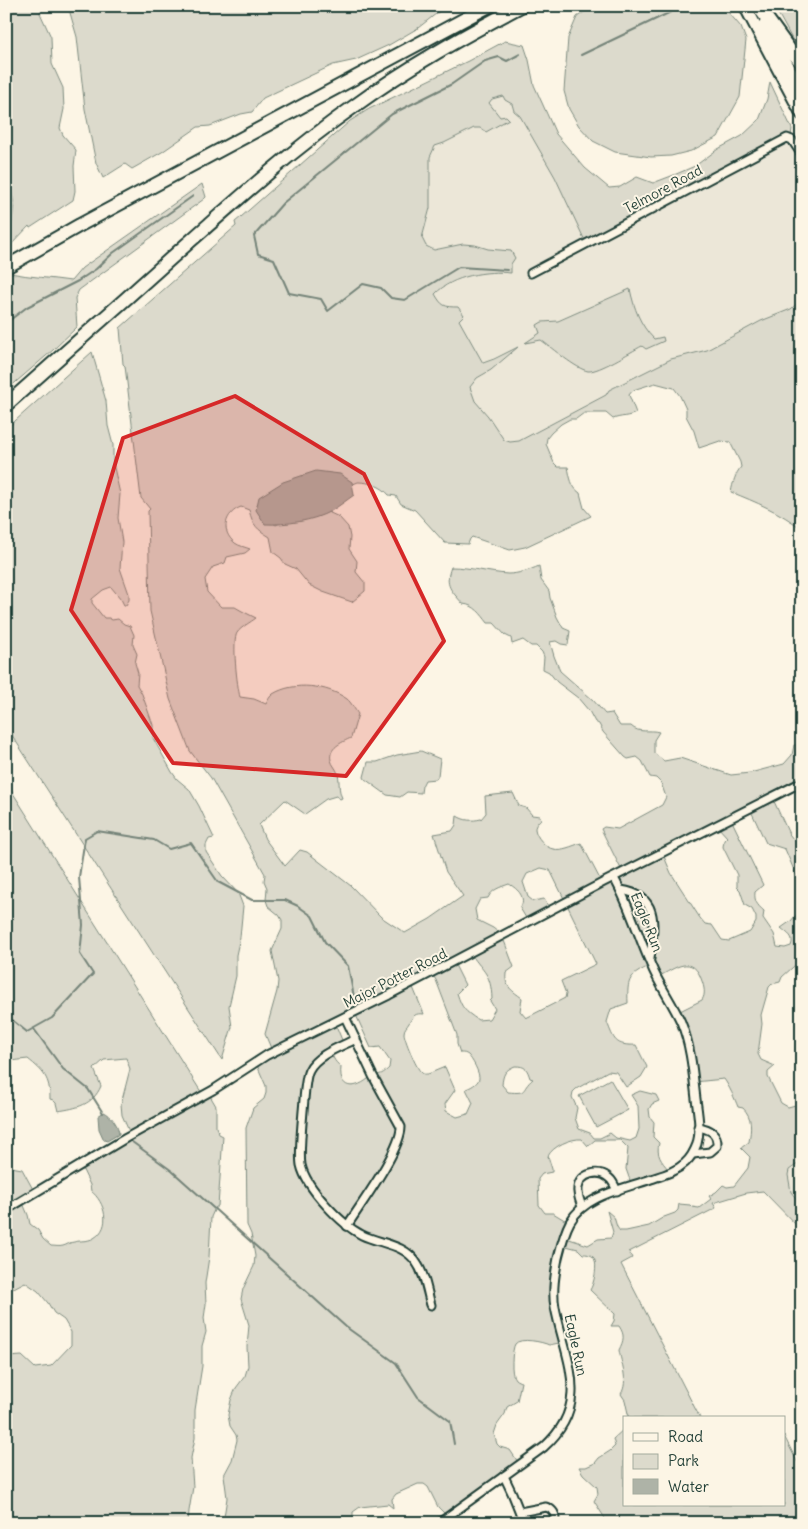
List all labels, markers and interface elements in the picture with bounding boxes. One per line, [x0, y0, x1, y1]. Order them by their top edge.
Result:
street label: Telmore Road [621, 161, 705, 217]
street label: Eagle Run [627, 889, 667, 955]
street label: Major Potter Road [340, 944, 450, 1012]
street label: Eagle Run [561, 1312, 591, 1378]
legend [623, 1416, 786, 1506]
text: Road [668, 1427, 703, 1446]
text: Park [668, 1451, 699, 1470]
text: Water [668, 1477, 709, 1496]

